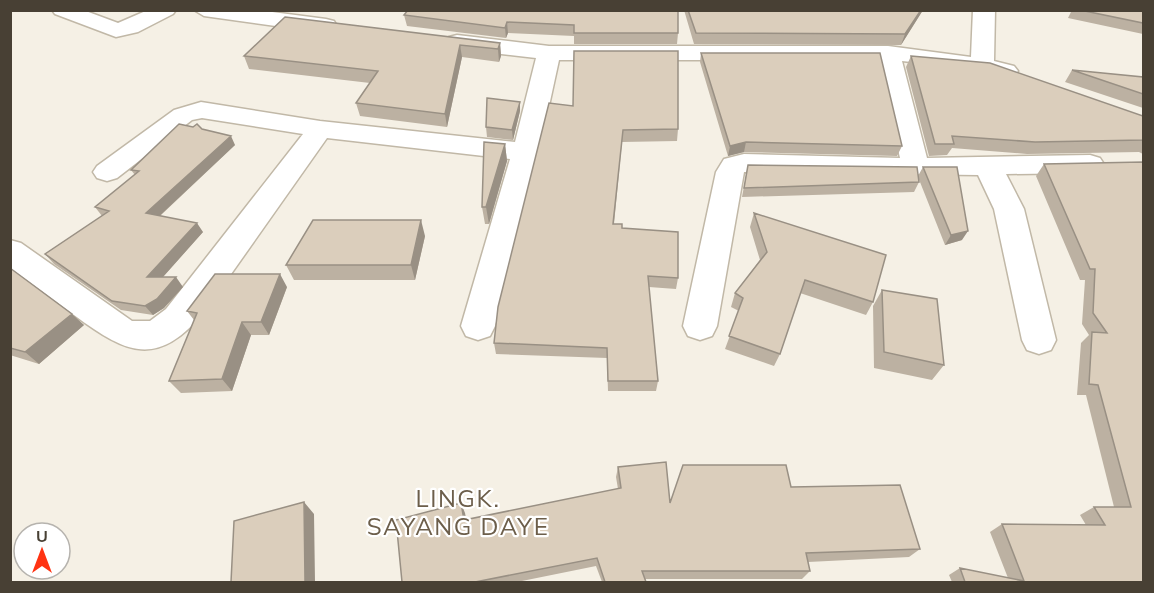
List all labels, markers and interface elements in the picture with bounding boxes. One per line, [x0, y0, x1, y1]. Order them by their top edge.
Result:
district label: LINGK. SAYANG DAYE [367, 483, 549, 541]
north arrow [12, 521, 72, 581]
text: U [36, 526, 48, 546]

